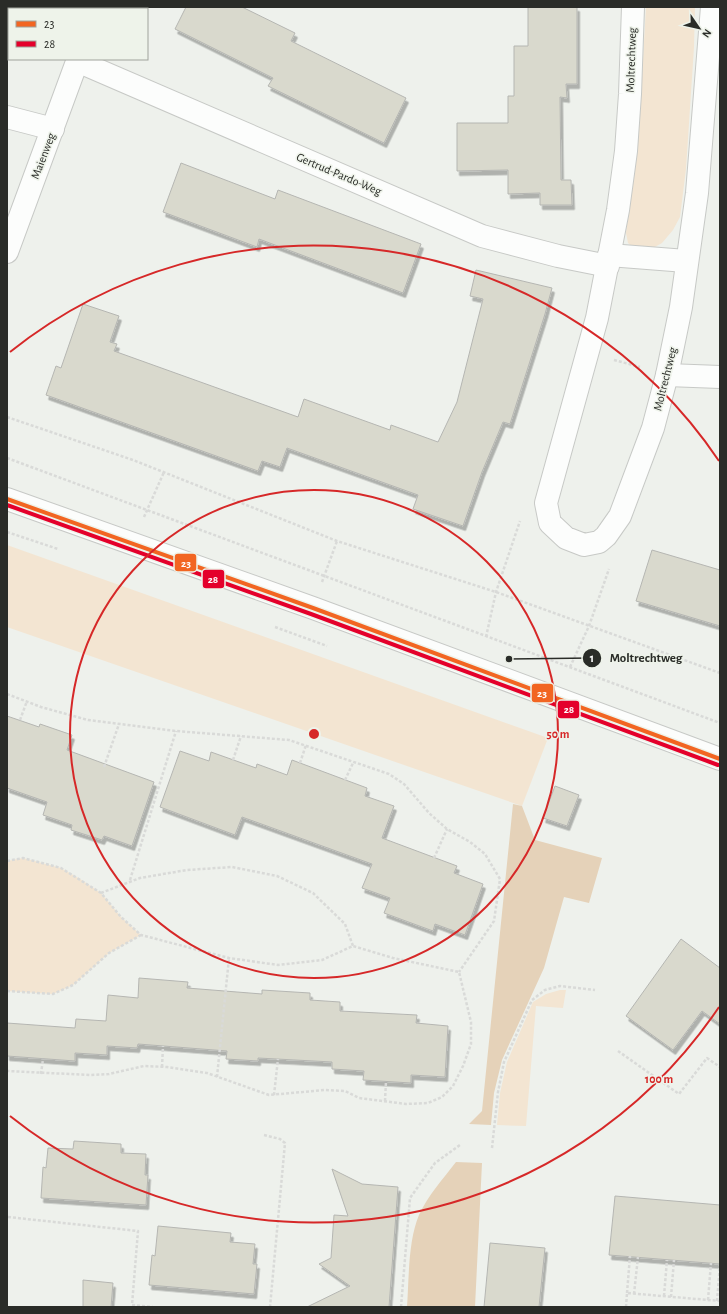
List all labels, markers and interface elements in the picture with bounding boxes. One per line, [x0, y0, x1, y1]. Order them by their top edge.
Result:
legend [8, 8, 148, 60]
north arrow [679, 8, 719, 48]
text: 23 [44, 18, 54, 30]
street label: Moltrechtweg [624, 27, 638, 93]
text: N [700, 27, 714, 40]
text: 28 [44, 38, 55, 50]
street label: Maienweg [29, 131, 57, 181]
street label: Gertrud-Pardo-Weg [295, 151, 383, 197]
street label: Moltrechtweg [651, 346, 679, 412]
line badge: 23 [174, 553, 197, 572]
text: 23 [181, 558, 191, 569]
line badge: 28 [202, 569, 225, 589]
text: 28 [208, 574, 218, 585]
callout: Moltrechtweg [582, 645, 690, 670]
text: 1 [590, 652, 594, 664]
text: Moltrechtweg [610, 652, 683, 665]
line badge: 23 [531, 683, 554, 703]
text: 23 [537, 688, 547, 699]
line badge: 28 [557, 700, 580, 719]
text: 28 [564, 704, 574, 715]
centre of rings [307, 727, 321, 741]
text: 50 m [547, 728, 570, 740]
text: 100 m [645, 1073, 673, 1085]

